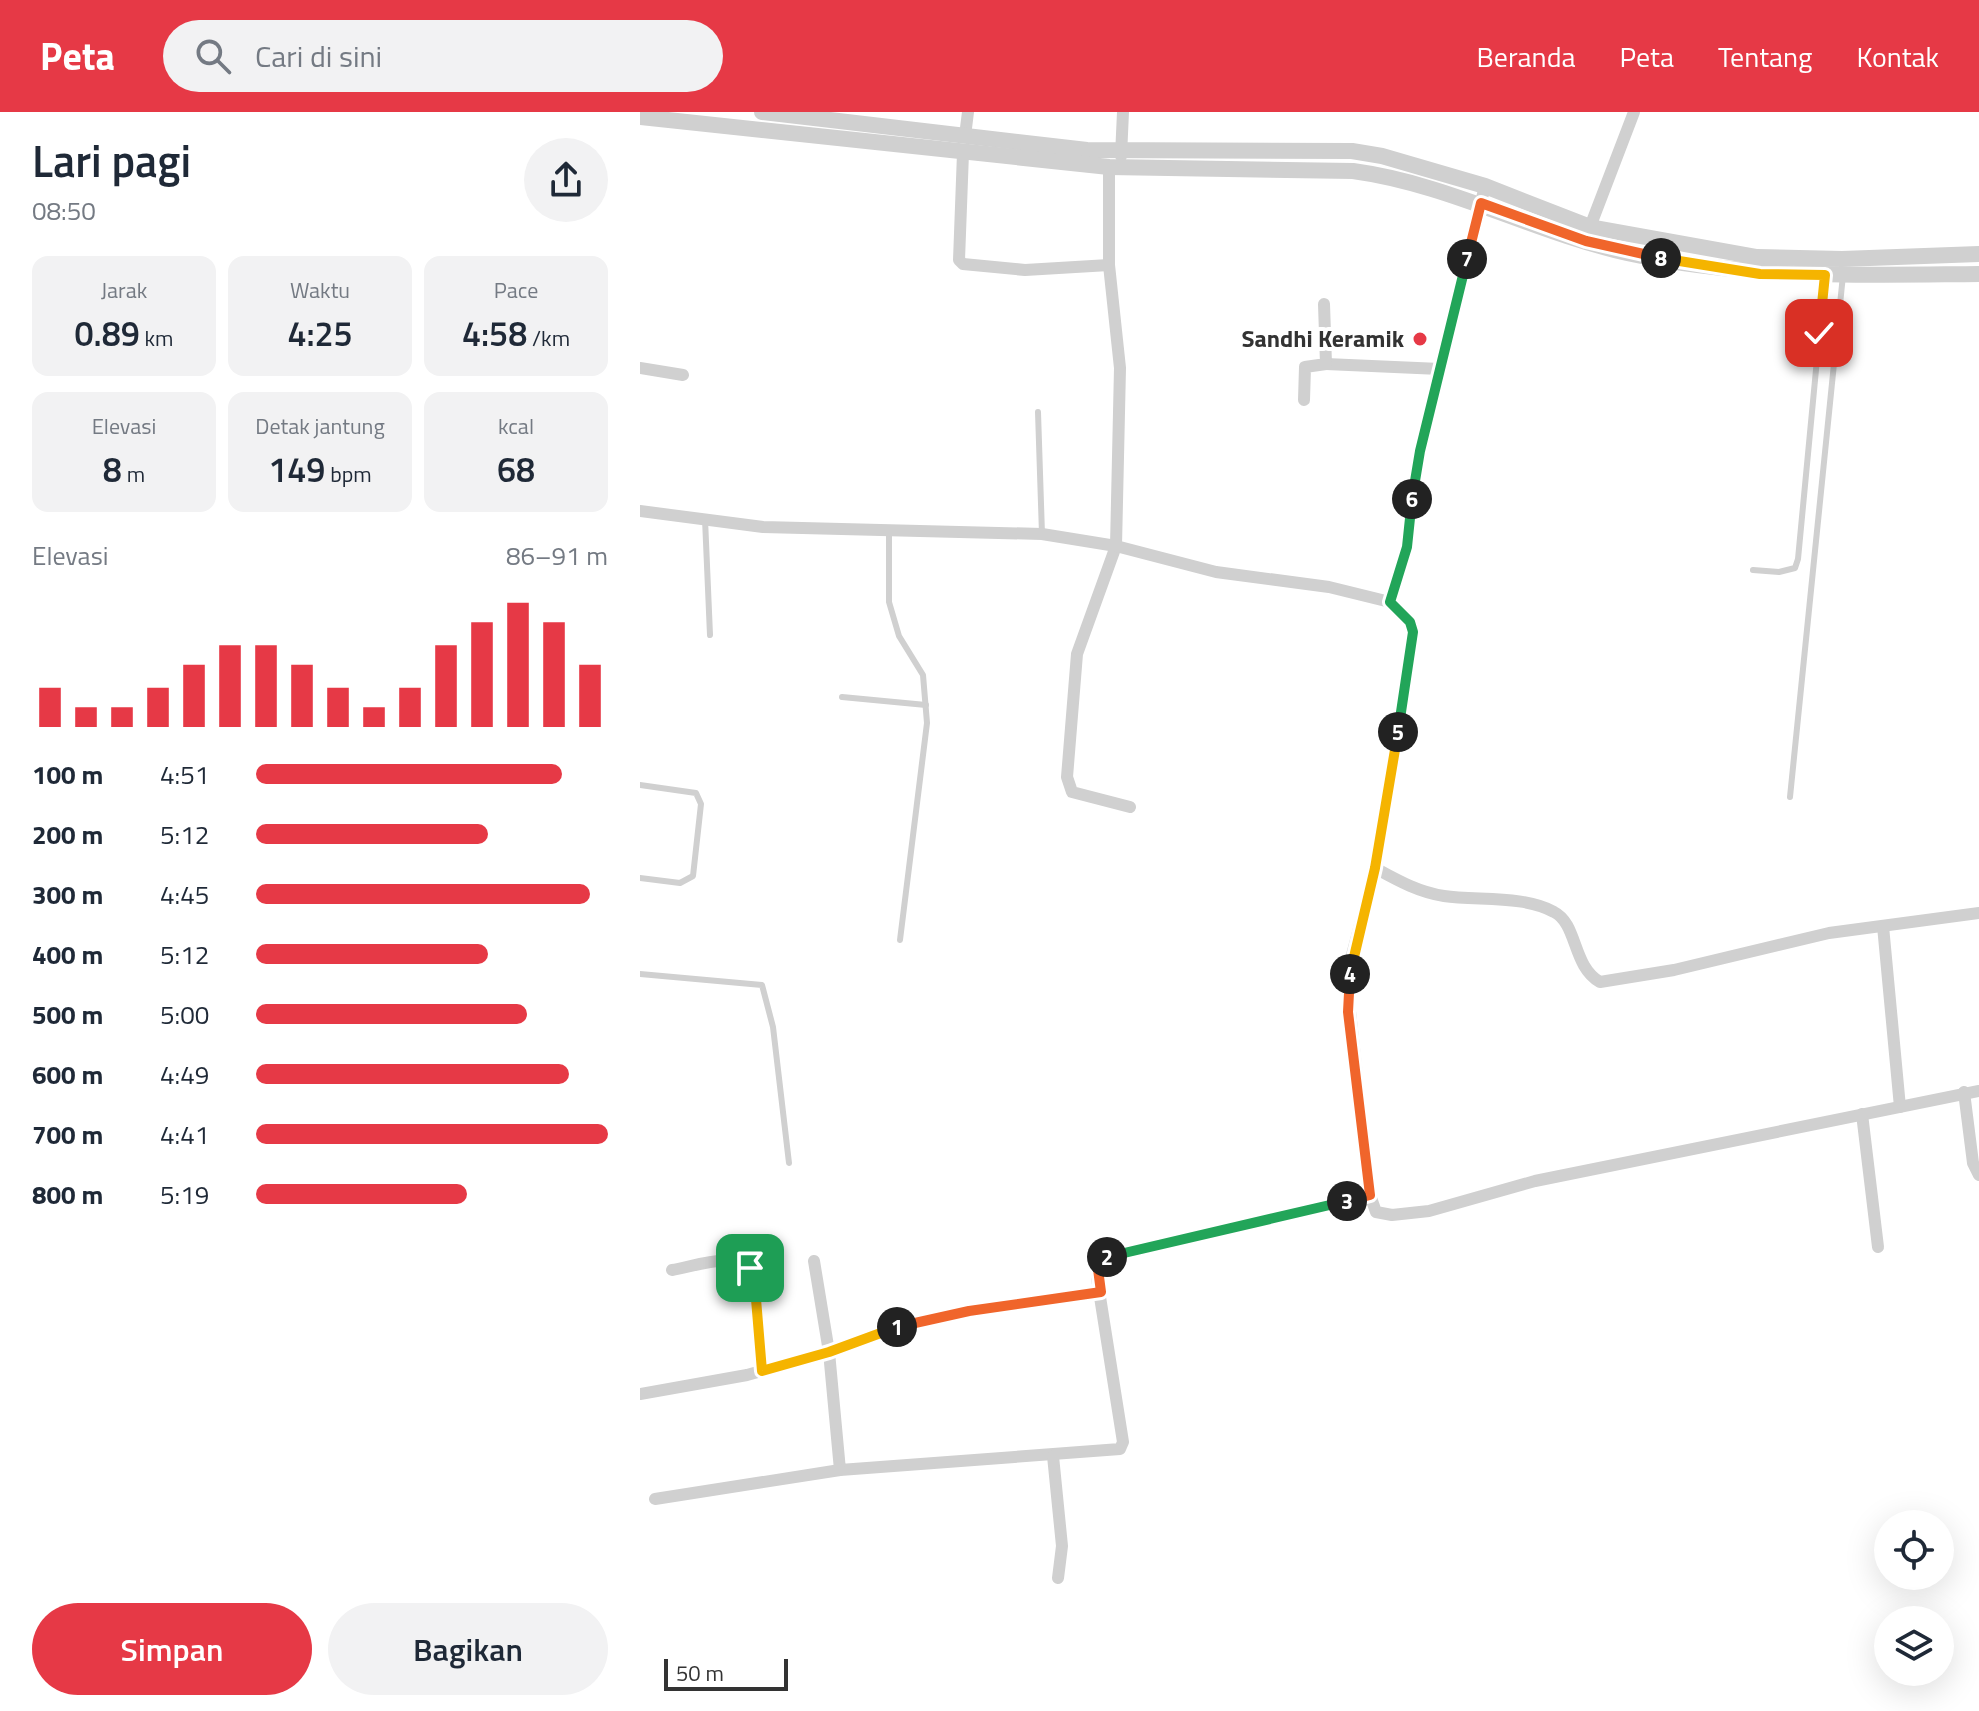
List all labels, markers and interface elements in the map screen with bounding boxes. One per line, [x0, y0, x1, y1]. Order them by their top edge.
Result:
search box [163, 20, 723, 92]
text: Peta [40, 27, 115, 85]
text: Cari di sini [255, 33, 382, 79]
icon: search [191, 34, 235, 78]
text: Beranda [1477, 35, 1576, 78]
text: Peta [1620, 35, 1674, 78]
text: Tentang [1718, 35, 1812, 78]
text: Kontak [1856, 35, 1939, 78]
text: Lari pagi [32, 127, 191, 194]
button: share [524, 138, 608, 222]
text: 08:50 [32, 191, 96, 230]
pin: 8 [1641, 238, 1681, 278]
pin: 7 [1447, 239, 1487, 279]
text: 8 [1655, 241, 1667, 275]
text: 7 [1461, 242, 1473, 276]
text: Jarak [101, 273, 147, 307]
text: Waktu [290, 273, 350, 307]
text: Pace [494, 273, 538, 307]
pin [1785, 299, 1853, 367]
text: 0.89 [74, 307, 140, 359]
text: 4:25 [287, 307, 353, 359]
text: 4:58 [462, 307, 527, 359]
icon: check [1797, 311, 1841, 355]
place label: Sandhi Keramik [1242, 320, 1405, 356]
text: km [140, 321, 174, 355]
text: /km [527, 321, 570, 355]
marker: Sandhi Keramik [1411, 330, 1429, 348]
text: Elevasi [92, 409, 156, 443]
text: Detak jantung [255, 409, 385, 443]
text: kcal [498, 409, 534, 443]
text: 8 [103, 443, 122, 495]
text: 149 [268, 443, 325, 495]
text: 68 [497, 443, 535, 495]
text: m [122, 457, 145, 491]
text: bpm [325, 457, 372, 491]
pin: 6 [1392, 479, 1432, 519]
text: 6 [1406, 482, 1418, 516]
text: Elevasi [32, 536, 108, 575]
text: 86–91 m [506, 536, 608, 575]
pin: 5 [1378, 712, 1418, 752]
text: 5 [1392, 715, 1404, 749]
text: 100 m [32, 755, 103, 794]
text: 4:51 [160, 755, 209, 794]
text: 200 m [32, 815, 103, 854]
text: 5:12 [160, 815, 209, 854]
text: 300 m [32, 875, 103, 914]
text: 4:45 [160, 875, 209, 914]
text: 400 m [32, 935, 103, 974]
text: 5:12 [160, 935, 209, 974]
pin: 4 [1330, 954, 1370, 994]
text: 4 [1344, 957, 1356, 991]
text: 500 m [32, 995, 103, 1034]
text: 5:00 [160, 995, 209, 1034]
text: 600 m [32, 1055, 103, 1094]
text: 4:49 [160, 1055, 209, 1094]
text: 700 m [32, 1115, 103, 1154]
text: 4:41 [160, 1115, 209, 1154]
text: 800 m [32, 1175, 103, 1214]
text: 5:19 [160, 1175, 209, 1214]
pin: 3 [1327, 1181, 1367, 1221]
text: 3 [1341, 1184, 1353, 1218]
pin [716, 1234, 784, 1302]
pin: 2 [1087, 1237, 1127, 1277]
text: 2 [1101, 1240, 1113, 1274]
icon: arrive [728, 1246, 772, 1290]
pin: 1 [877, 1307, 917, 1347]
text: 1 [891, 1310, 903, 1344]
map controls [1874, 1510, 1954, 1686]
button: locate [1874, 1510, 1954, 1590]
button: Simpan [32, 1603, 312, 1695]
button: Bagikan [328, 1603, 608, 1695]
button: layers [1874, 1606, 1954, 1686]
scale bar [664, 1655, 788, 1691]
text: 50 m [676, 1656, 724, 1690]

